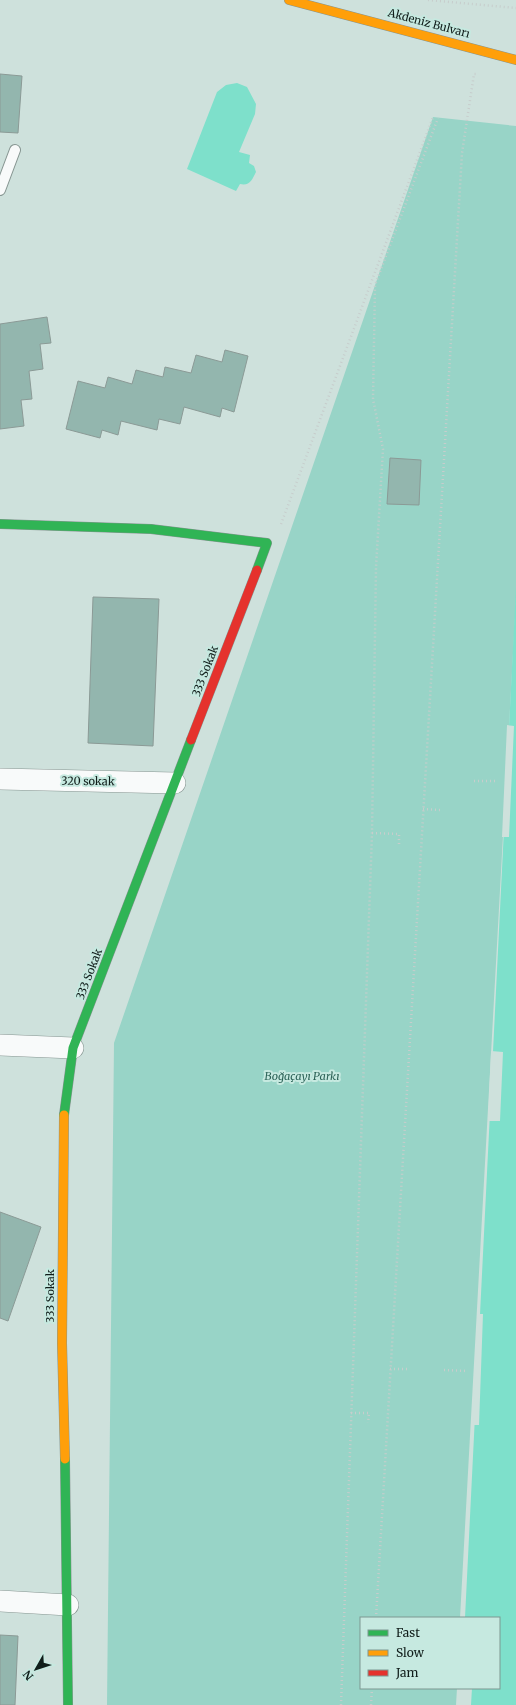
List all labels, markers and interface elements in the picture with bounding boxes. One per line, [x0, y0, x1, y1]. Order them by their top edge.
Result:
street label: Akdeniz Bulvarı [385, 5, 472, 41]
street label: 333 Sokak [189, 644, 221, 698]
street label: 320 sokak [61, 774, 115, 788]
street label: 333 Sokak [73, 947, 105, 1001]
park label: Boğaçayı Parkı [265, 1069, 339, 1083]
street label: 333 Sokak [43, 1269, 57, 1323]
legend [360, 1617, 500, 1689]
text: Fast [396, 1625, 420, 1640]
text: Slow [396, 1645, 425, 1660]
north arrow [16, 1649, 56, 1689]
text: Jam [395, 1665, 419, 1680]
text: N [20, 1667, 36, 1683]

